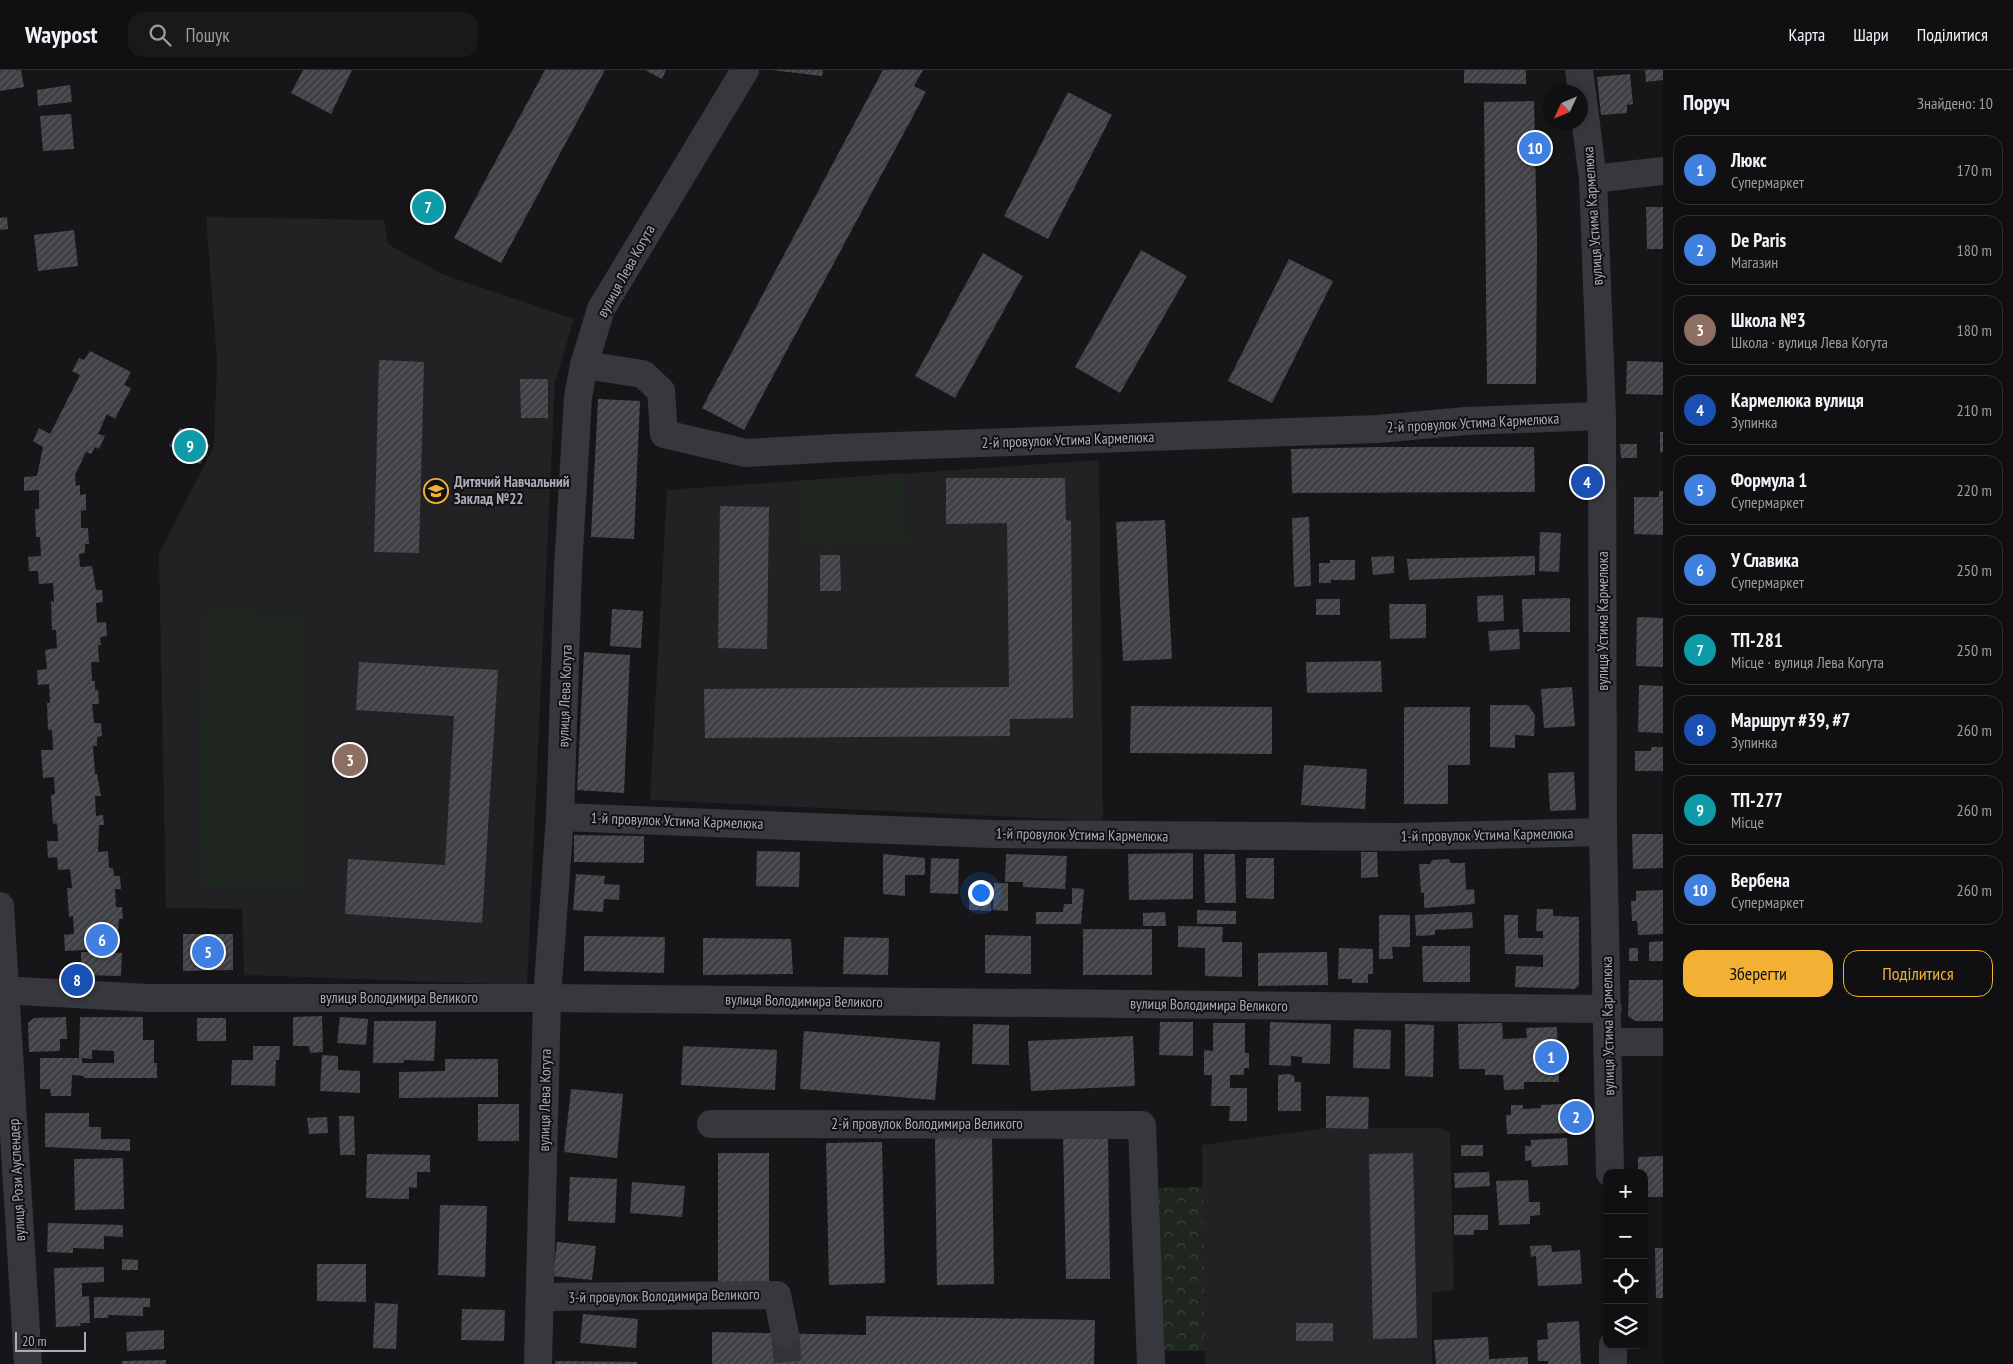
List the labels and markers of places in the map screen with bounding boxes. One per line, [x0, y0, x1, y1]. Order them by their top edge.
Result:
pin: 10 [1519, 129, 1551, 167]
pin: 7 [412, 188, 444, 226]
pin: 9 [174, 427, 206, 465]
pin: 4 [1571, 463, 1603, 501]
place label: Дитячий Навчальний Заклад №22 [454, 472, 570, 508]
school or university icon: Дитячий Навчальний Заклад №22 [423, 478, 449, 504]
pin: 3 [334, 741, 366, 779]
pin: 6 [86, 921, 118, 959]
pin: 5 [192, 933, 224, 971]
pin: 8 [61, 961, 93, 999]
pin: 1 [1535, 1038, 1567, 1076]
pin: 2 [1560, 1098, 1592, 1136]

